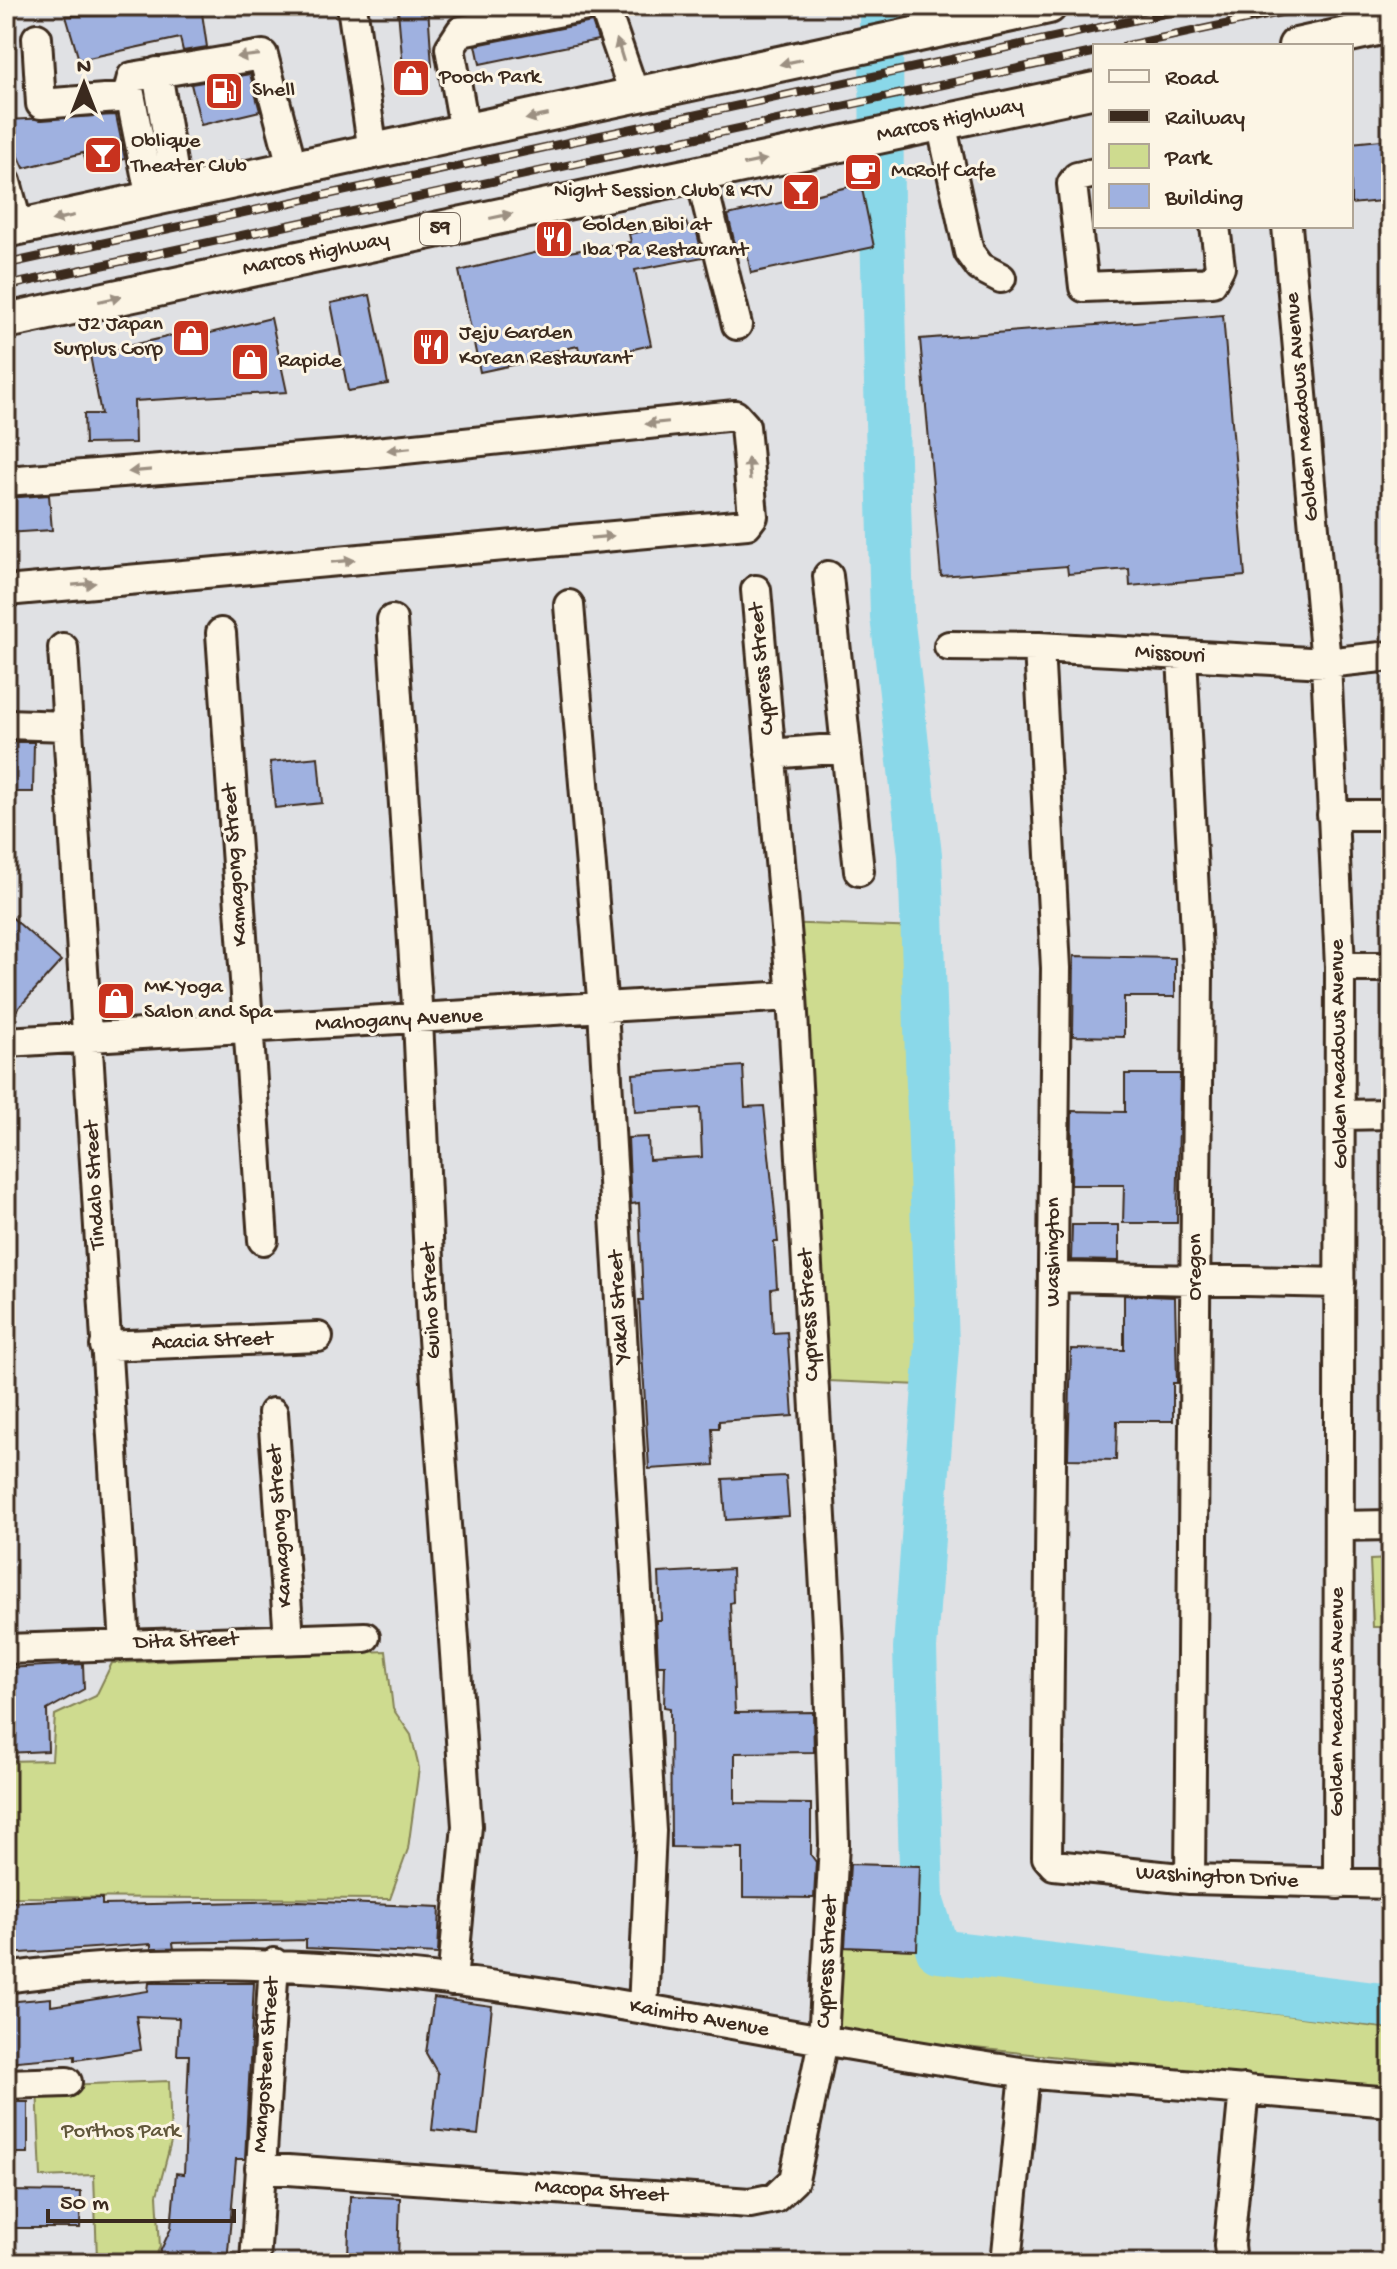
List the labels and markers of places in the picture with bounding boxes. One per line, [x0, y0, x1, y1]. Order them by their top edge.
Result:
shop icon: Pooch Park [390, 57, 432, 99]
place label: Pooch Park [438, 65, 543, 91]
fuel station icon: Shell [203, 70, 245, 112]
place label: Shell [252, 78, 295, 104]
place label: Oblique Theater Club [129, 129, 247, 180]
bar icon: Oblique Theater Club [82, 134, 124, 176]
cafe icon: McRolf Cafe [842, 151, 884, 193]
place label: McRolf Cafe [891, 159, 996, 185]
bar icon: Night Session Club & KTV [780, 171, 822, 213]
place label: Night Session Club & KTV [554, 179, 773, 205]
place label: Golden Bibi at Iba Pa Restaurant [582, 213, 750, 264]
restaurant icon: Golden Bibi at Iba Pa Restaurant [533, 218, 575, 260]
place label: J2 Japan Surplus Corp [53, 312, 164, 363]
shop icon: J2 Japan Surplus Corp [170, 317, 212, 359]
place label: Jeju Garden Korean Restaurant [459, 321, 634, 372]
restaurant icon: Jeju Garden Korean Restaurant [410, 326, 452, 368]
shop icon: Rapide [229, 341, 271, 383]
place label: Rapide [278, 349, 342, 375]
place label: MK Yoga Salon and Spa [144, 975, 273, 1026]
shop icon: MK Yoga Salon and Spa [95, 980, 137, 1022]

